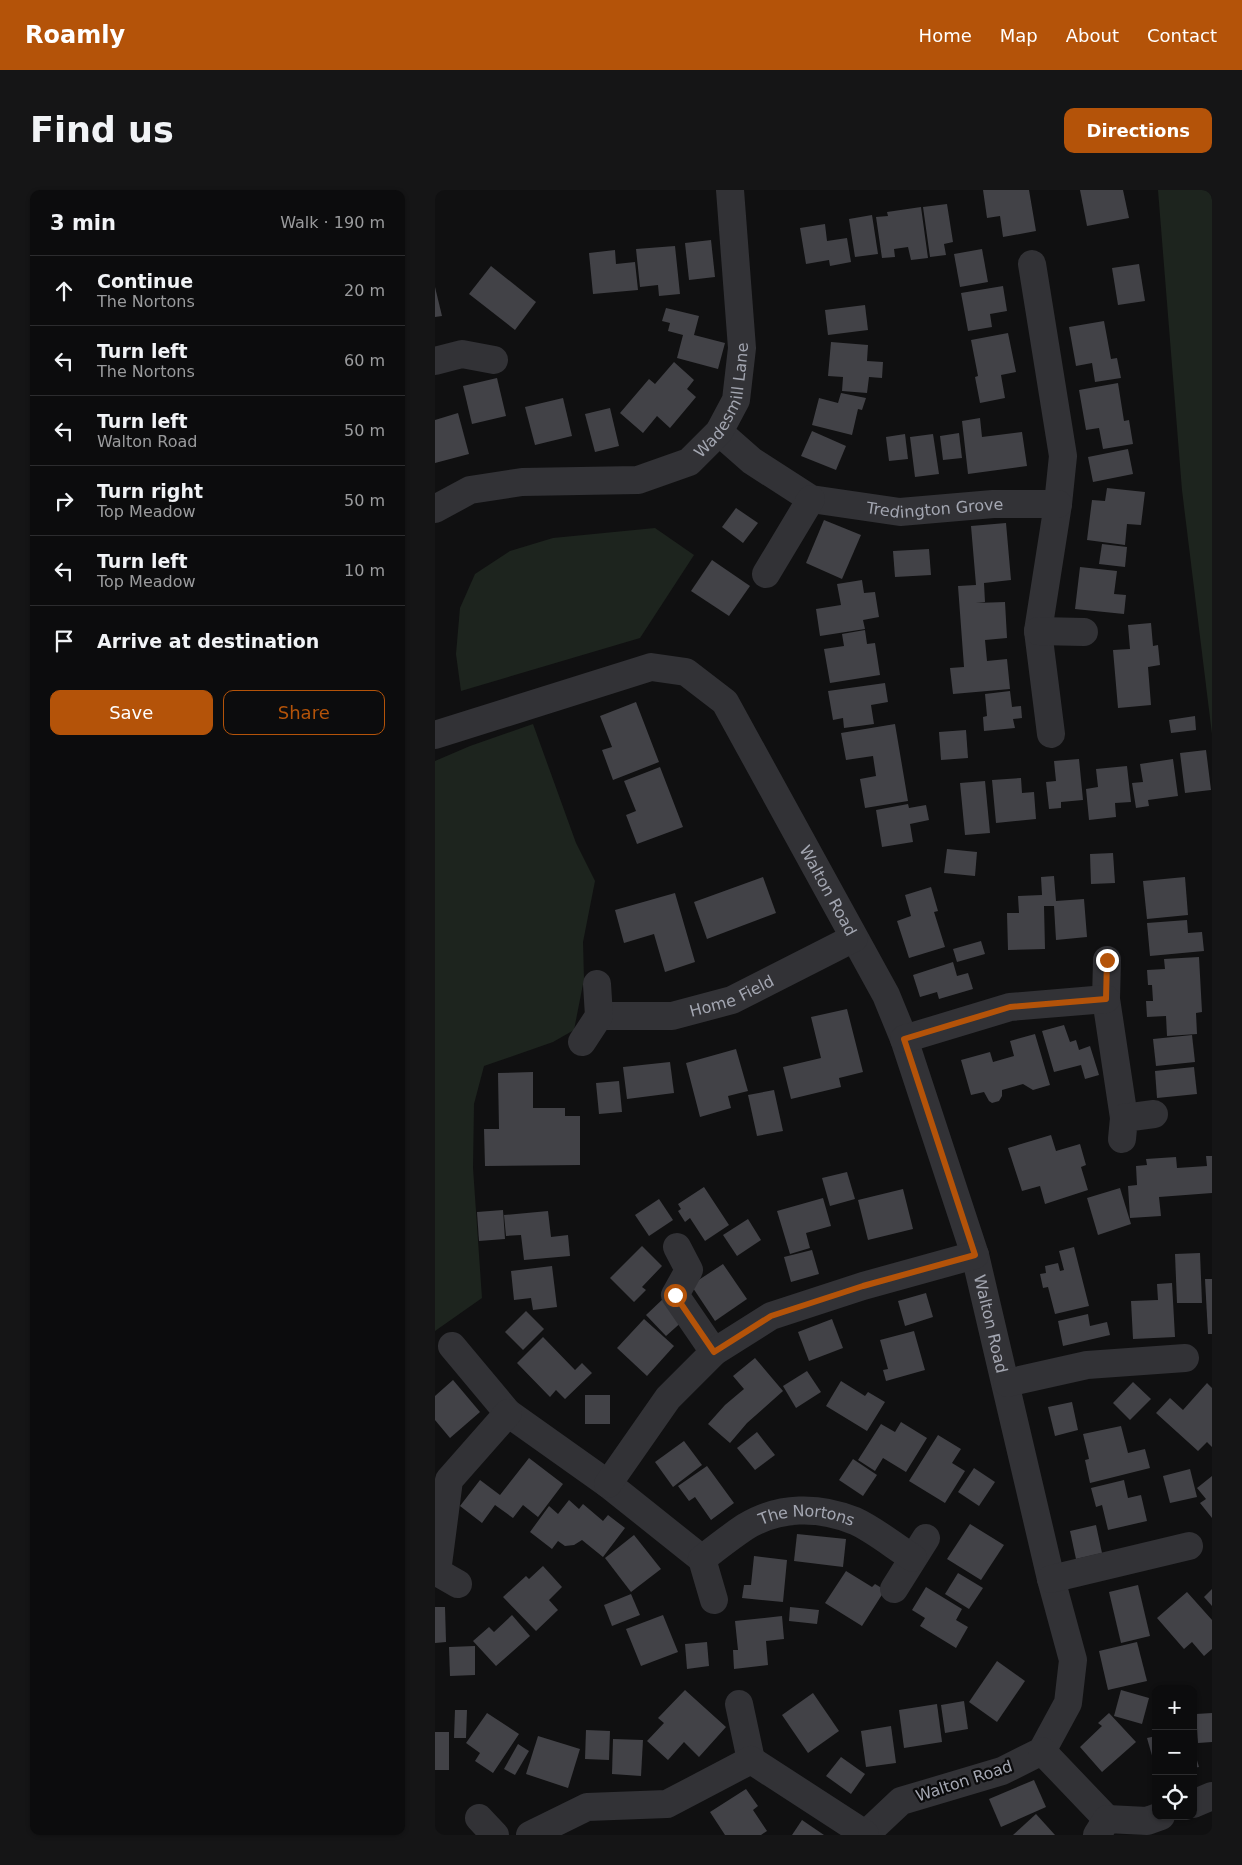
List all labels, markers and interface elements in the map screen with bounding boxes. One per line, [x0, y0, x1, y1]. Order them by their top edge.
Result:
text: Roamly [25, 21, 125, 49]
text: Home [919, 25, 972, 46]
text: Map [1000, 25, 1038, 46]
text: About [1066, 25, 1119, 46]
text: Contact [1147, 25, 1217, 46]
button: Directions [1064, 108, 1212, 153]
text: Find us [30, 110, 174, 150]
text: 3 min [50, 211, 116, 235]
text: Walk · 190 m [280, 213, 385, 232]
text: Continue [97, 270, 193, 292]
icon: ahead [50, 277, 78, 305]
text: 20 m [344, 281, 385, 300]
text: The Nortons [97, 292, 195, 311]
text: Turn left [97, 340, 188, 362]
street label: Wadesmill Lane [690, 342, 752, 461]
icon: left [50, 347, 78, 375]
text: 60 m [344, 351, 385, 370]
text: The Nortons [97, 362, 195, 381]
text: Turn left [97, 410, 188, 432]
icon: left [50, 417, 78, 445]
text: 50 m [344, 421, 385, 440]
text: Walton Road [97, 432, 197, 451]
text: Turn right [97, 480, 203, 502]
icon: right [50, 487, 78, 515]
text: 50 m [344, 491, 385, 510]
street label: Tredington Grove [864, 494, 1003, 521]
text: Top Meadow [97, 502, 196, 521]
text: Turn left [97, 550, 188, 572]
icon: left [50, 557, 78, 585]
text: 10 m [344, 561, 385, 580]
text: Top Meadow [97, 572, 196, 591]
icon: arrive [50, 627, 78, 655]
text: Arrive at destination [97, 630, 319, 652]
button: Save [50, 690, 213, 735]
button: Share [223, 690, 385, 735]
street label: Walton Road [796, 842, 861, 939]
route end [1096, 949, 1119, 972]
street label: Home Field [687, 971, 777, 1020]
street label: Walton Road [970, 1273, 1012, 1375]
route start [664, 1284, 687, 1307]
street label: The Nortons [755, 1501, 858, 1529]
map controls [1152, 1685, 1197, 1820]
button: + [1152, 1685, 1197, 1730]
button: − [1152, 1730, 1197, 1775]
street label: Walton Road [913, 1756, 1015, 1806]
button: locate [1152, 1775, 1197, 1820]

